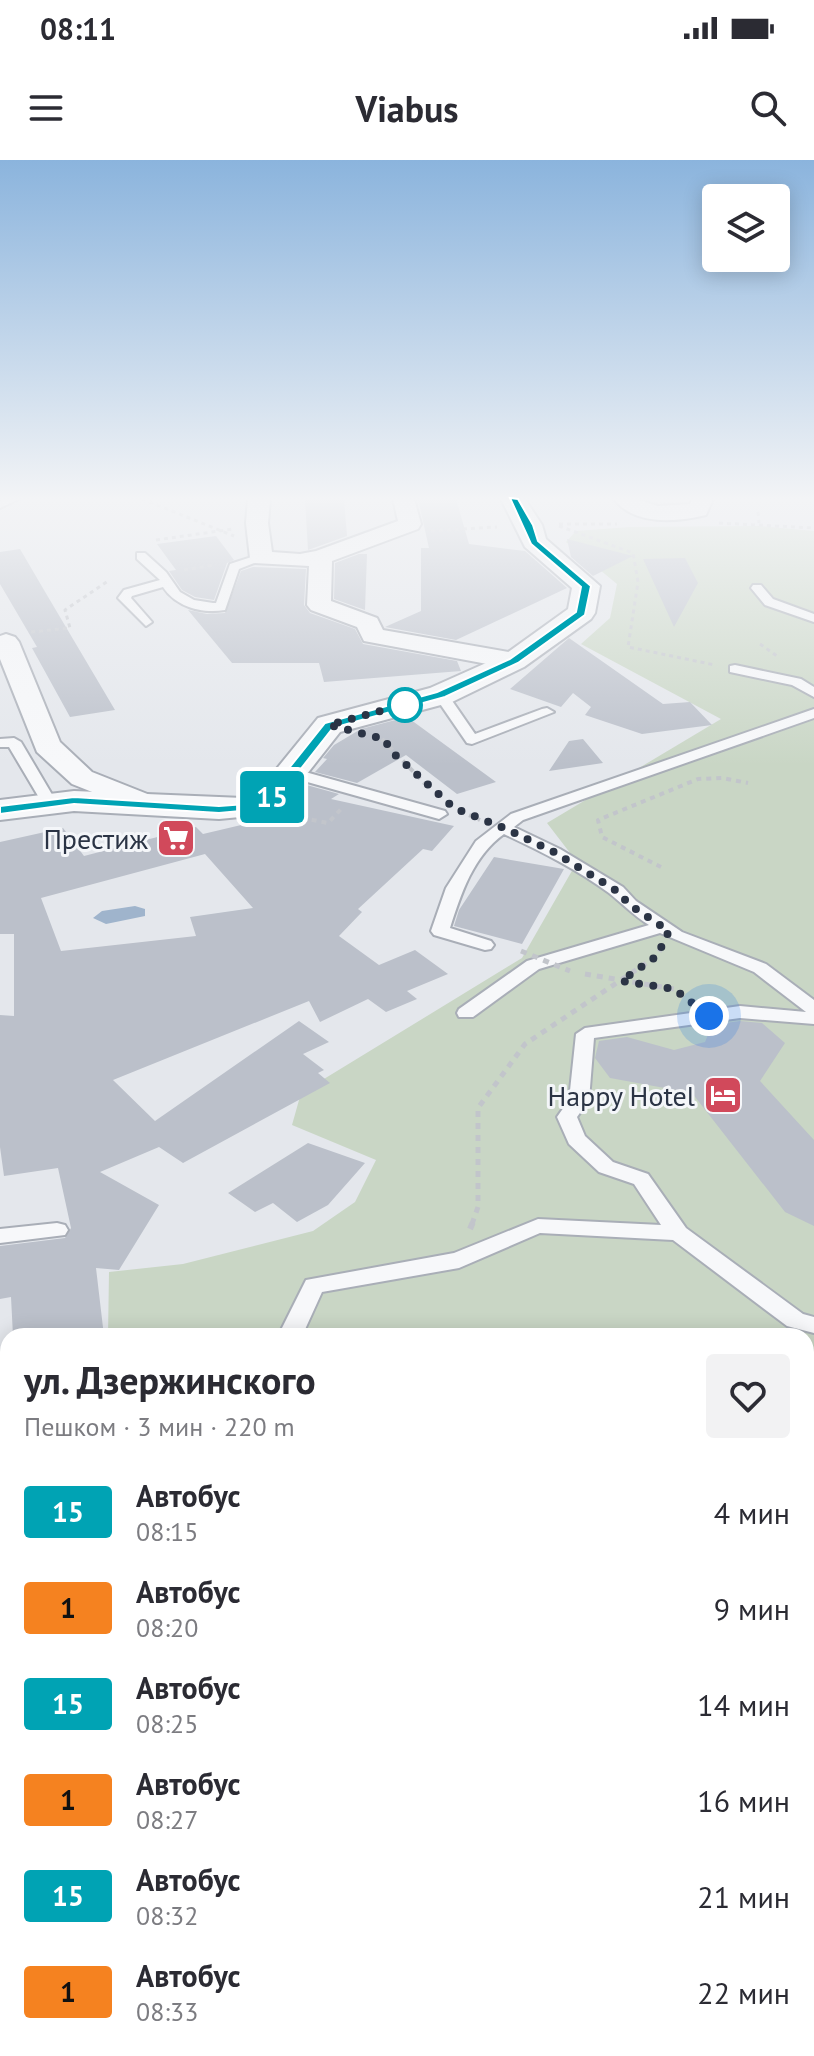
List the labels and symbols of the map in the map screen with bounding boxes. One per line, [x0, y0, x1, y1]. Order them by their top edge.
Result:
unlabelled marker [388, 688, 422, 722]
line badge: 15 [236, 771, 308, 823]
supermarket icon: Престиж [155, 817, 197, 859]
place label: Престиж [43, 820, 149, 857]
your location [689, 996, 729, 1036]
hotel icon: Happy Hotel [702, 1074, 744, 1116]
place label: Happy Hotel [547, 1077, 695, 1114]

